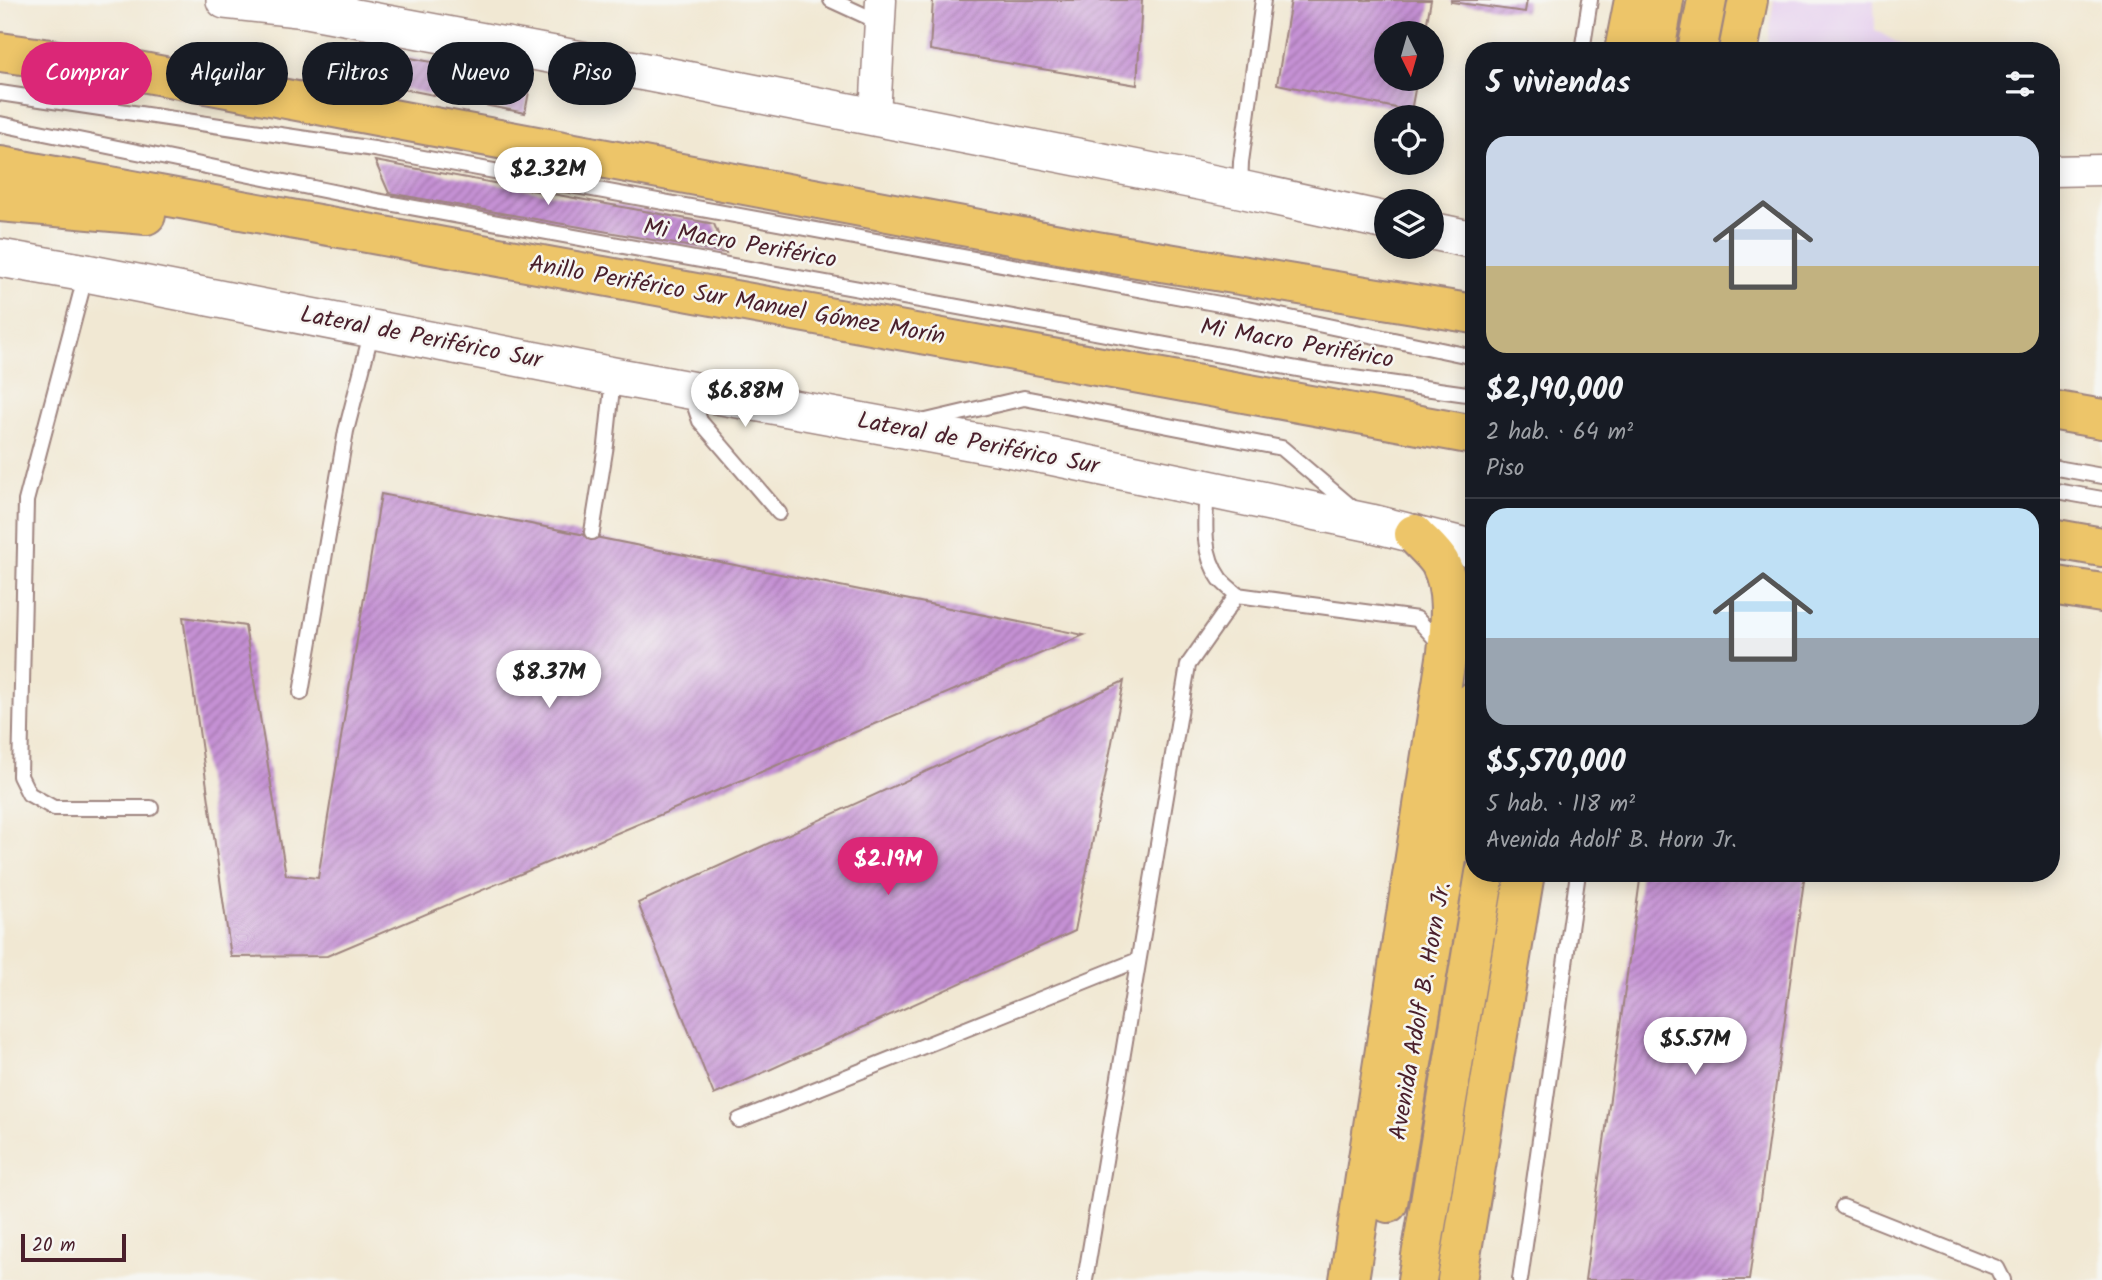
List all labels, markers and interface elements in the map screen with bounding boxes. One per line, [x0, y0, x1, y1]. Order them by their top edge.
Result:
north arrow [1374, 21, 1444, 91]
map controls [1374, 21, 1444, 259]
chip: Comprar [21, 42, 152, 105]
chip: Alquilar [166, 42, 288, 105]
chip: Filtros [302, 42, 413, 105]
chip: Nuevo [427, 42, 534, 105]
chip: Piso [548, 42, 636, 105]
text: 5 viviendas [1486, 60, 1630, 108]
icon: filters [2001, 65, 2039, 103]
button: locate [1374, 105, 1444, 175]
pin: $2.32M [491, 148, 605, 207]
text: $2.32M [510, 152, 586, 188]
icon: home [1700, 182, 1826, 308]
button: layers [1374, 189, 1444, 259]
street label: Mi Macro Periférico [640, 208, 840, 280]
street label: Anillo Periférico Sur Manuel Gómez Morín [526, 245, 948, 357]
street label: Lateral de Periférico Sur [297, 295, 547, 381]
street label: Mi Macro Periférico [1197, 308, 1397, 380]
text: $2,190,000 [1486, 367, 1623, 415]
pin: $6.88M [688, 370, 802, 429]
text: $6.88M [707, 374, 783, 410]
street label: Lateral de Periférico Sur [854, 401, 1104, 487]
text: 2 hab. · 64 m² [1486, 415, 1633, 451]
text: Piso [1486, 451, 1524, 487]
icon: home [1700, 554, 1826, 680]
pin: $8.37M [492, 650, 606, 710]
text: $8.37M [512, 655, 586, 691]
text: $5,570,000 [1486, 739, 1626, 787]
text: 5 hab. · 118 m² [1486, 787, 1635, 823]
text: Avenida Adolf B. Horn Jr. [1486, 823, 1737, 859]
pin: $2.19M [831, 838, 945, 897]
text: $2.19M [854, 842, 922, 878]
street label: Avenida Adolf B. Horn Jr. [1379, 879, 1463, 1143]
pin: $5.57M [1638, 1018, 1752, 1077]
text: $5.57M [1660, 1022, 1730, 1058]
scale bar [21, 1231, 126, 1263]
text: 20 m [32, 1231, 75, 1261]

